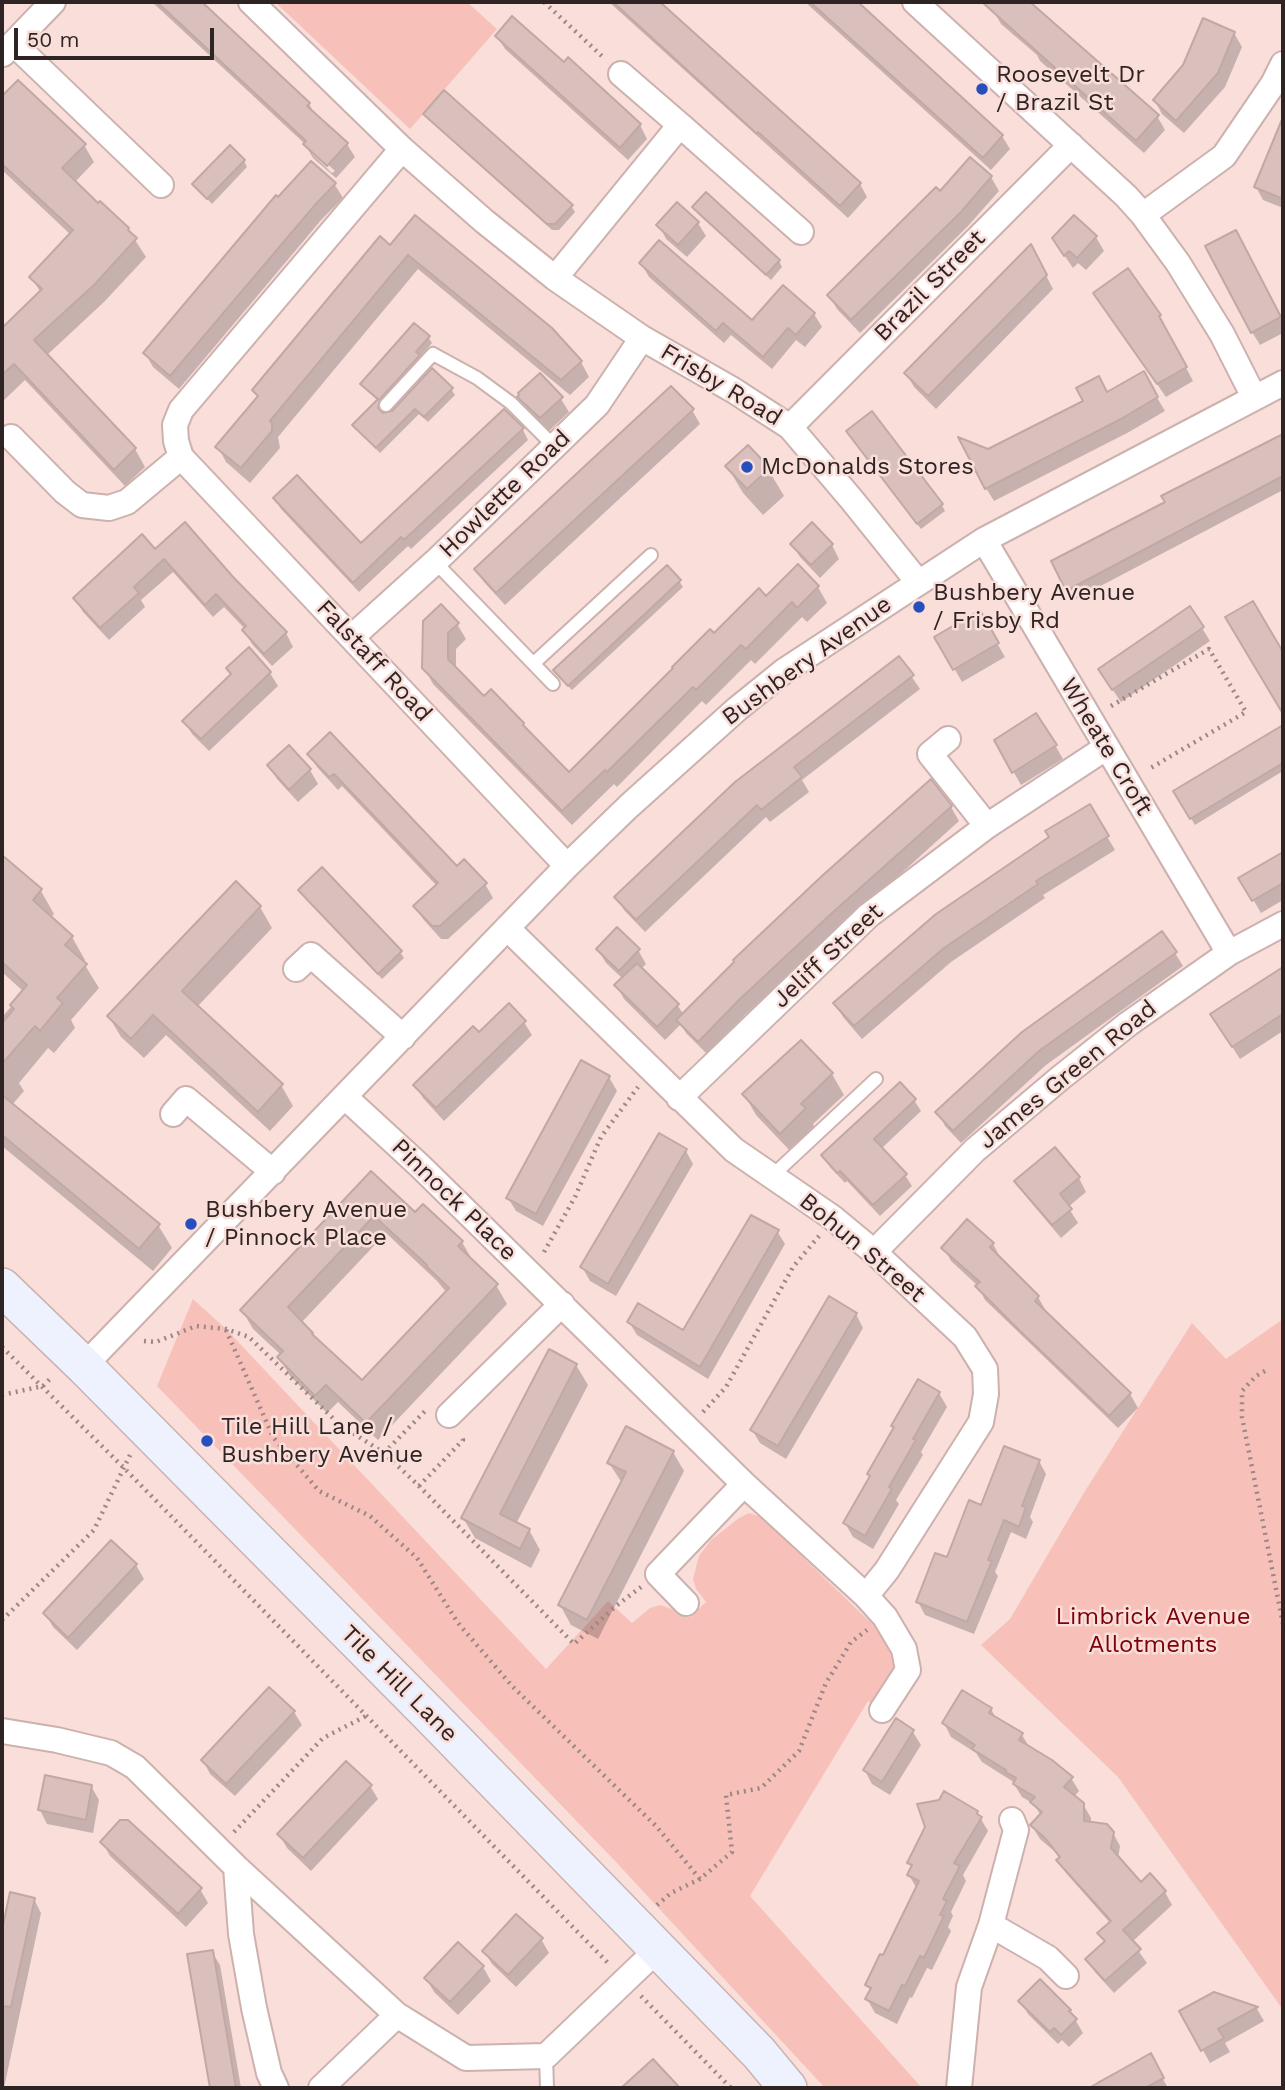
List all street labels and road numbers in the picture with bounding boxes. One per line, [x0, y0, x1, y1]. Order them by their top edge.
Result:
street label: Brazil Street [868, 224, 992, 348]
street label: Frisby Road [655, 338, 787, 432]
street label: Howlette Road [433, 424, 577, 564]
street label: Bushbery Avenue [717, 590, 897, 732]
street label: Falstaff Road [310, 594, 438, 728]
street label: Wheate Croft [1054, 673, 1158, 821]
street label: Jeliff Street [767, 898, 889, 1014]
street label: James Green Road [973, 994, 1163, 1156]
street label: Pinnock Place [385, 1133, 523, 1267]
street label: Bohun Street [793, 1187, 931, 1309]
street label: Tile Hill Lane [335, 1620, 463, 1748]

